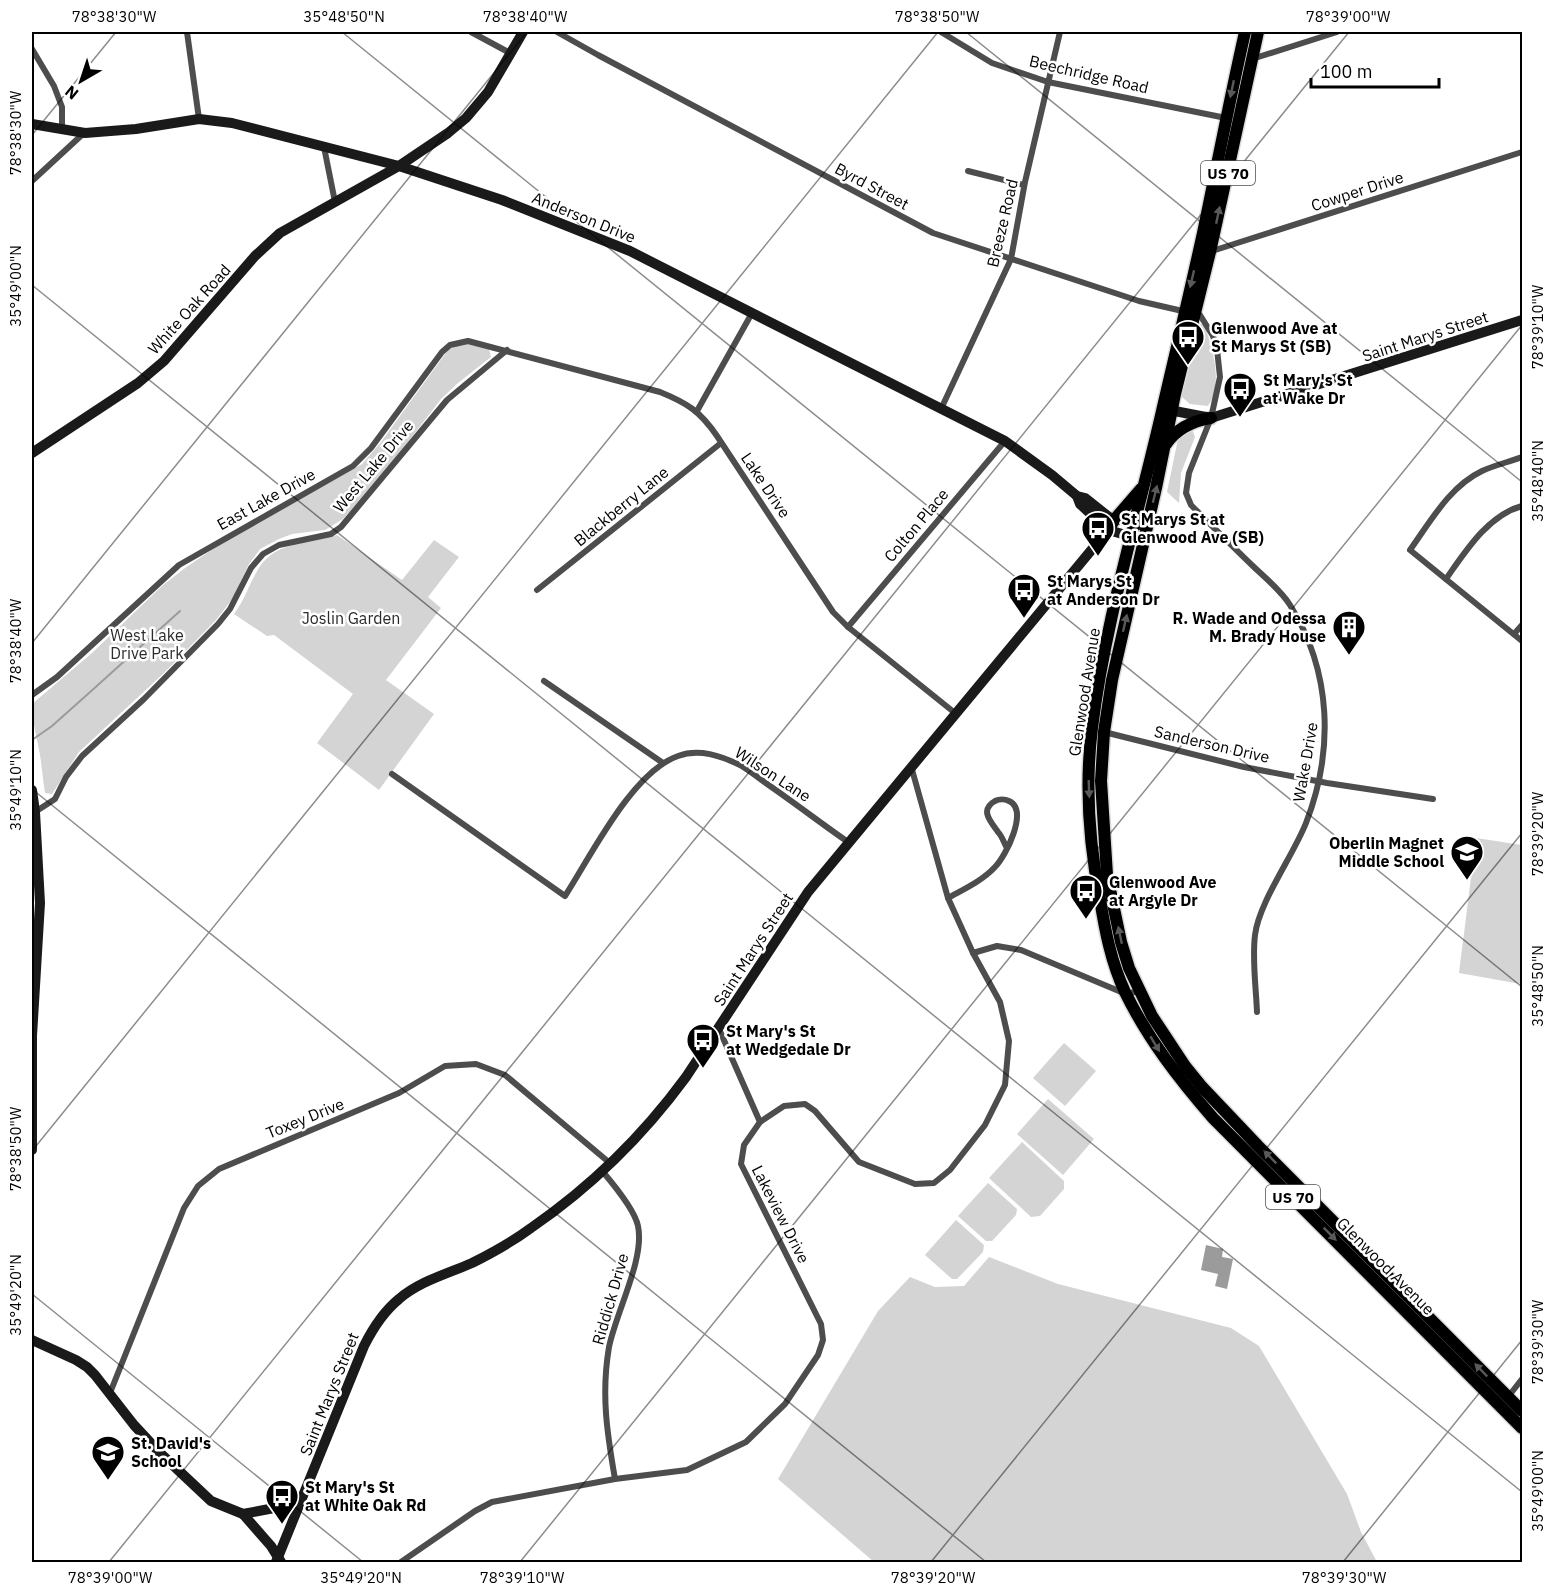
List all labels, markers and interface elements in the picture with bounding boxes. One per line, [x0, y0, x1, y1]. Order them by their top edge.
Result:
text: 78°38'30"W [72, 7, 157, 26]
text: 35°48'50"N [303, 7, 385, 26]
text: 78°38'40"W [483, 7, 568, 26]
text: 78°38'50"W [895, 7, 980, 26]
text: 78°39'00"W [1306, 7, 1391, 26]
north arrow [51, 51, 111, 111]
street label: Beechridge Road [1027, 51, 1151, 97]
scale bar [1311, 51, 1438, 89]
text: 100 m [1320, 60, 1372, 83]
one-way arrow [1227, 79, 1237, 98]
text: N [61, 81, 82, 104]
text: 78°38'30"W [6, 90, 25, 175]
street label: Byrd Street [832, 158, 912, 214]
road number: US 70 [1201, 161, 1255, 185]
street label: Cowper Drive [1308, 167, 1406, 215]
street label: Breeze Road [982, 177, 1022, 269]
street label: Anderson Drive [529, 187, 639, 247]
one-way arrow [1214, 206, 1224, 225]
text: 35°49'00"N [6, 245, 25, 327]
street label: White Oak Road [143, 260, 235, 358]
one-way arrow [1187, 270, 1196, 289]
text: 78°39'10"W [1528, 284, 1547, 369]
street label: Saint Marys Street [1359, 306, 1491, 366]
place label: Glenwood Ave at St Marys St (SB) [1211, 318, 1338, 356]
bus stop icon: Glenwood Ave at St Marys St (SB) [1170, 319, 1206, 366]
place label: St Mary's St at Wake Dr [1263, 370, 1353, 408]
bus stop icon: St Mary's St at Wake Dr [1222, 371, 1258, 418]
street label: West Lake Drive [329, 416, 418, 516]
text: 35°48'40"N [1528, 440, 1547, 522]
street label: Lake Drive [737, 449, 795, 522]
street label: Blackberry Lane [570, 462, 673, 550]
street label: East Lake Drive [213, 464, 319, 534]
street label: Colton Place [879, 484, 953, 566]
one-way arrow [1150, 484, 1160, 503]
place label: St Marys St at Glenwood Ave (SB) [1121, 509, 1264, 547]
bus stop icon: St Marys St at Glenwood Ave (SB) [1080, 510, 1116, 557]
place label: St Marys St at Anderson Dr [1047, 571, 1160, 609]
bus stop icon: St Marys St at Anderson Dr [1006, 572, 1042, 619]
text: 78°38'40"W [6, 598, 25, 683]
park label: Joslin Garden [302, 608, 400, 628]
place label: R. Wade and Odessa M. Brady House [1172, 608, 1326, 646]
building icon: R. Wade and Odessa M. Brady House [1331, 609, 1367, 656]
one-way arrow [1121, 614, 1130, 633]
park label: West Lake Drive Park [110, 625, 184, 663]
street label: Glenwood Avenue [1064, 626, 1104, 758]
street label: Wake Drive [1288, 720, 1322, 803]
street label: Sanderson Drive [1152, 721, 1272, 767]
street label: Wilson Lane [731, 742, 815, 806]
text: 35°49'10"N [6, 749, 25, 831]
one-way arrow [1085, 779, 1094, 798]
text: 78°39'20"W [1528, 791, 1547, 876]
place label: Oberlin Magnet Middle School [1329, 833, 1444, 871]
school or university icon: Oberlin Magnet Middle School [1449, 834, 1485, 881]
place label: Glenwood Ave at Argyle Dr [1109, 872, 1217, 910]
bus stop icon: Glenwood Ave at Argyle Dr [1068, 873, 1104, 920]
street label: Saint Marys Street [709, 889, 797, 1009]
one-way arrow [1114, 926, 1124, 945]
text: 35°48'50"N [1528, 945, 1547, 1027]
place label: St Mary's St at Wedgedale Dr [726, 1021, 851, 1059]
bus stop icon: St Mary's St at Wedgedale Dr [685, 1022, 721, 1069]
one-way arrow [1150, 1036, 1161, 1052]
street label: Toxey Drive [263, 1093, 347, 1143]
text: 78°38'50"W [6, 1106, 25, 1191]
one-way arrow [1262, 1150, 1277, 1164]
street label: Lakeview Drive [748, 1162, 814, 1266]
road number: US 70 [1266, 1185, 1320, 1209]
street label: Glenwood Avenue [1333, 1213, 1439, 1319]
one-way arrow [1322, 1226, 1336, 1240]
street label: Riddick Drive [587, 1251, 633, 1347]
text: 35°49'20"N [6, 1254, 25, 1336]
text: 78°39'30"W [1528, 1299, 1547, 1384]
street label: Saint Marys Street [295, 1329, 363, 1459]
one-way arrow [1475, 1363, 1489, 1377]
place label: St. David's School [131, 1433, 211, 1471]
school or university icon: St. David's School [90, 1434, 126, 1481]
text: 35°49'00"N [1528, 1450, 1547, 1532]
place label: St Mary's St at White Oak Rd [305, 1477, 426, 1515]
bus stop icon: St Mary's St at White Oak Rd [264, 1478, 300, 1525]
text: 78°39'00"W [68, 1568, 153, 1587]
text: 35°49'20"N [320, 1568, 402, 1587]
text: 78°39'10"W [480, 1568, 565, 1587]
text: 78°39'20"W [891, 1568, 976, 1587]
text: 78°39'30"W [1302, 1568, 1387, 1587]

